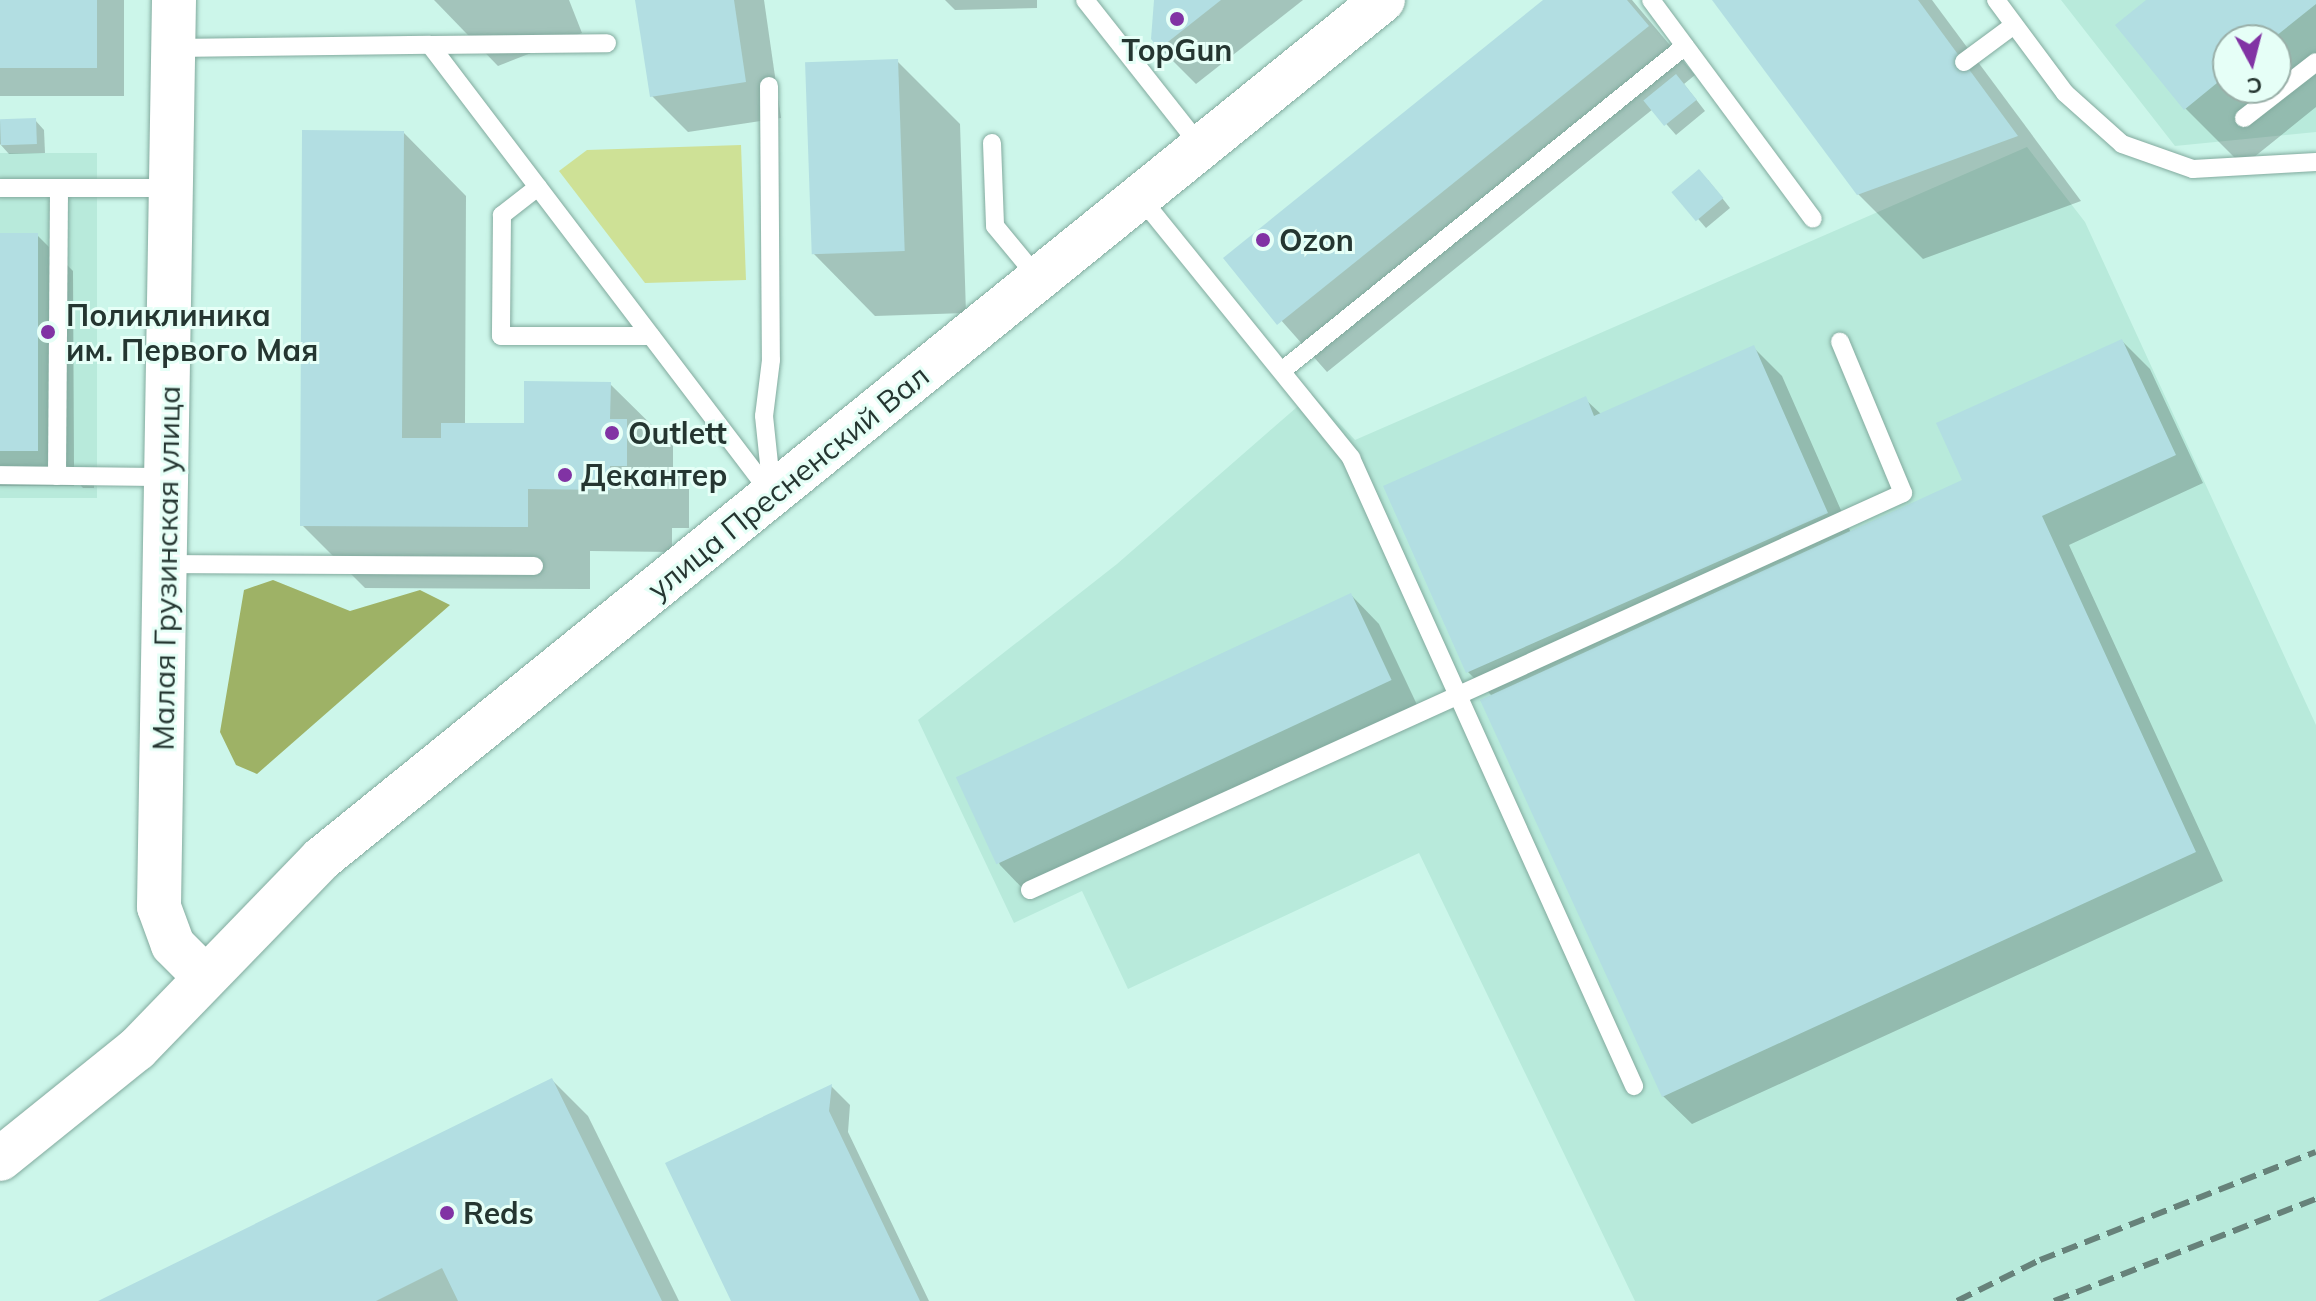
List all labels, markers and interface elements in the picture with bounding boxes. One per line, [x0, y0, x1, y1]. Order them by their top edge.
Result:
marker: TopGun [1168, 10, 1186, 28]
north arrow [2212, 24, 2292, 104]
place label: TopGun [1122, 32, 1232, 68]
text: С [2245, 71, 2264, 101]
place label: Ozon [1279, 222, 1354, 258]
marker: Ozon [1254, 231, 1272, 249]
place label: Поликлиника им. Первого Мая [66, 297, 318, 368]
marker: Поликлиника им. Первого Мая [37, 321, 59, 343]
street label: улица Пресненский Вал [640, 357, 936, 607]
street label: Малая Грузинская улица [145, 385, 187, 751]
place label: Outlett [628, 415, 727, 451]
marker: Outlett [603, 424, 621, 442]
place label: Декантер [581, 457, 727, 493]
marker: Декантер [556, 466, 574, 484]
place label: Reds [463, 1195, 534, 1231]
marker: Reds [438, 1204, 456, 1222]

